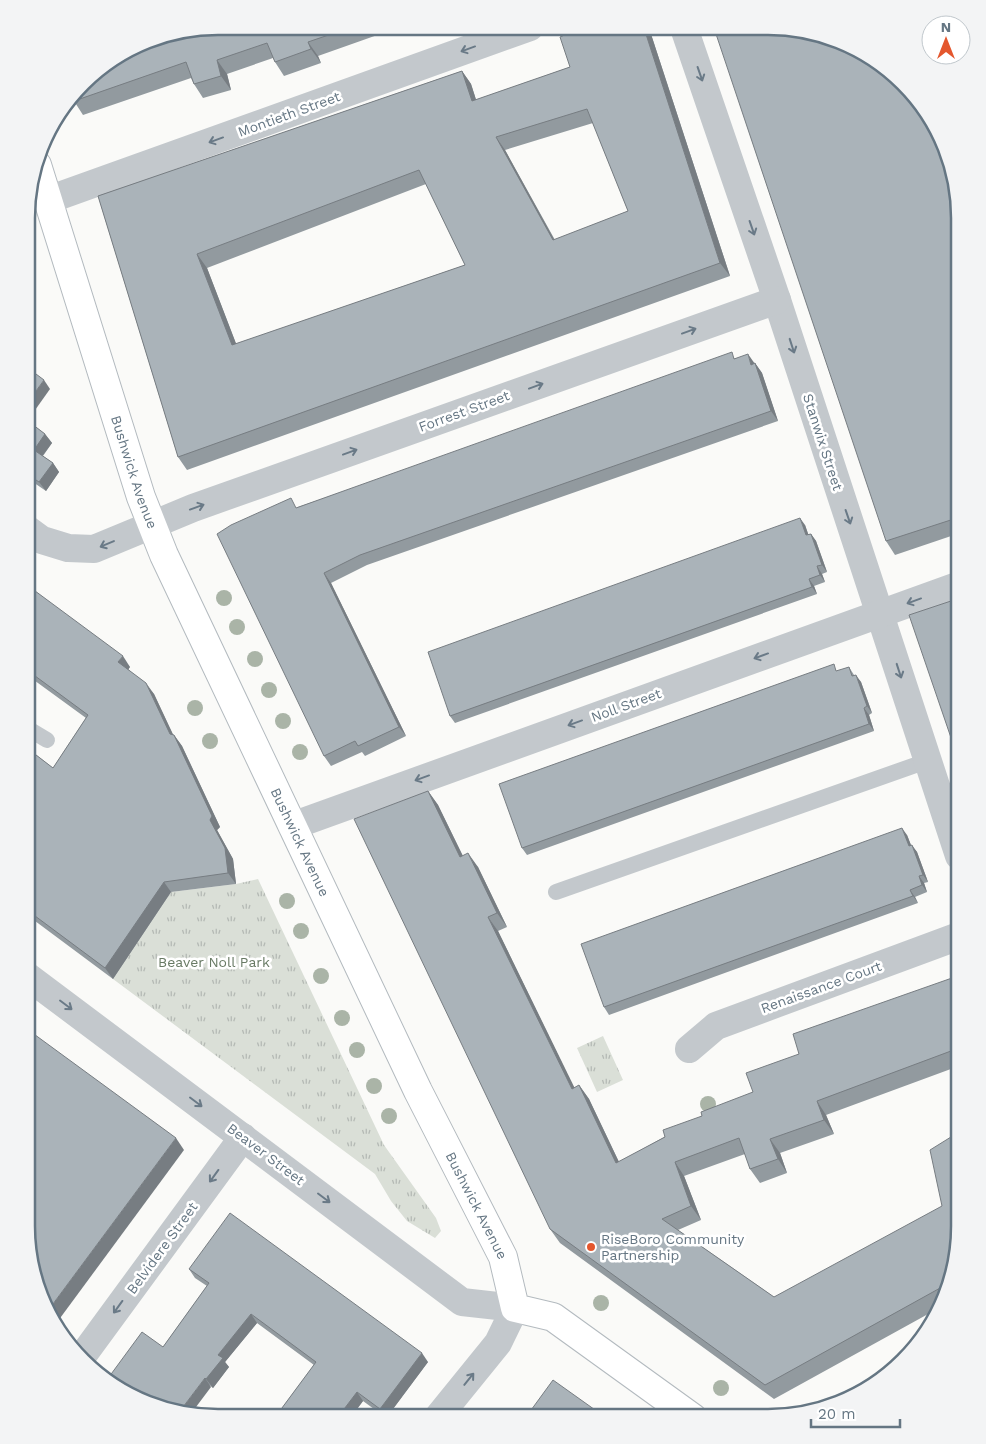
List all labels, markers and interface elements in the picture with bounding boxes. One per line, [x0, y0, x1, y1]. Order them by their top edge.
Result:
north arrow [921, 15, 971, 65]
text: N [941, 19, 951, 35]
one-way arrow [460, 45, 476, 55]
one-way arrow [696, 66, 705, 81]
street label: Montieth Street [236, 88, 342, 140]
one-way arrow [209, 136, 224, 145]
one-way arrow [747, 220, 757, 236]
one-way arrow [681, 326, 696, 335]
one-way arrow [787, 338, 797, 354]
one-way arrow [528, 380, 544, 390]
street label: Forrest Street [416, 387, 512, 435]
street label: Stanwix Street [800, 392, 846, 493]
street label: Bushwick Avenue [108, 413, 161, 531]
one-way arrow [342, 447, 357, 456]
one-way arrow [189, 502, 204, 511]
one-way arrow [844, 509, 853, 524]
one-way arrow [100, 539, 115, 549]
one-way arrow [907, 597, 922, 606]
one-way arrow [754, 652, 769, 661]
one-way arrow [895, 663, 904, 679]
street label: Noll Street [589, 685, 663, 725]
one-way arrow [568, 719, 583, 728]
one-way arrow [415, 774, 430, 783]
street label: Bushwick Avenue [267, 785, 333, 899]
park label: Beaver Noll Park [158, 954, 270, 970]
street label: Renaissance Court [758, 958, 884, 1016]
one-way arrow [59, 1000, 73, 1010]
one-way arrow [189, 1097, 203, 1107]
street label: Beaver Street [224, 1120, 308, 1188]
street label: Bushwick Avenue [442, 1149, 511, 1262]
one-way arrow [209, 1169, 219, 1183]
one-way arrow [317, 1192, 330, 1203]
street label: Belvidere Street [123, 1199, 201, 1297]
place label: RiseBoro Community Partnership [601, 1231, 745, 1263]
marker: RiseBoro Community Partnership [585, 1241, 597, 1253]
one-way arrow [113, 1300, 123, 1314]
one-way arrow [463, 1373, 474, 1386]
scale bar [811, 1396, 900, 1428]
text: 20 m [818, 1405, 856, 1423]

